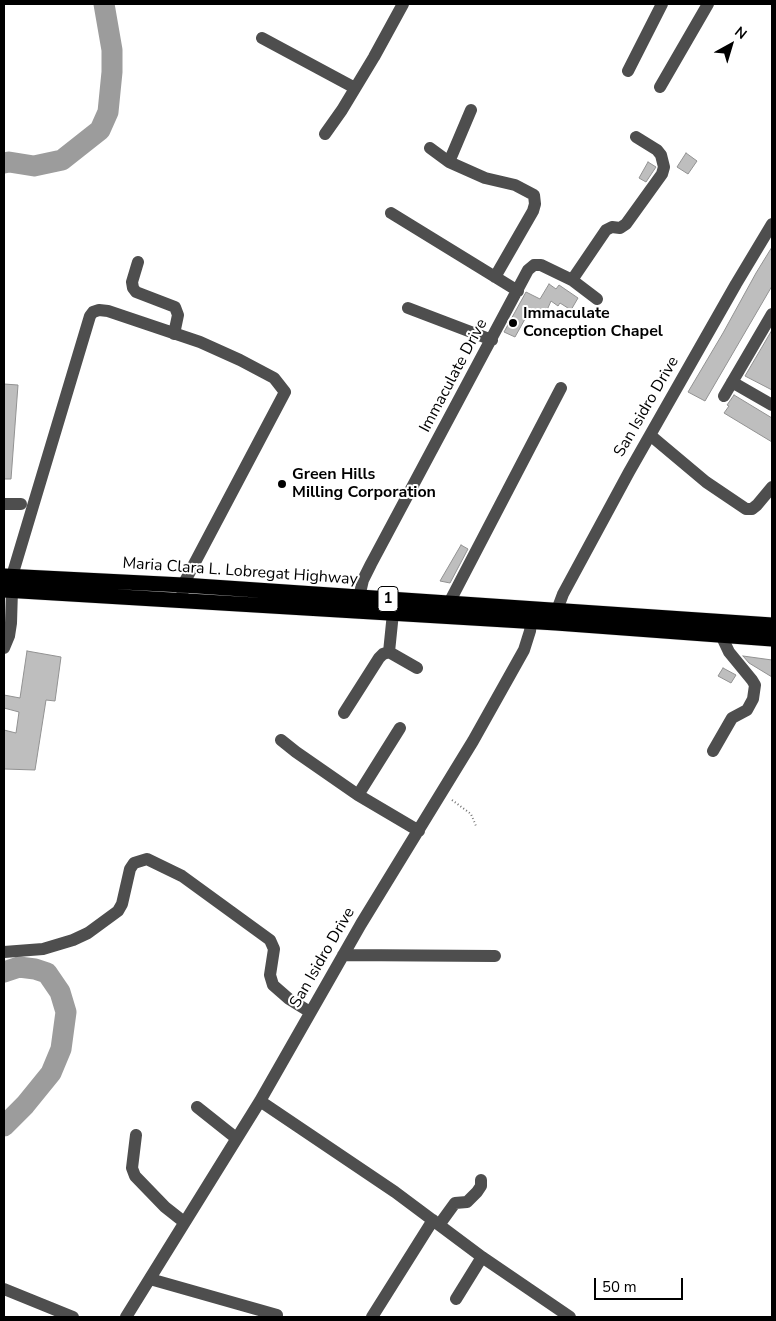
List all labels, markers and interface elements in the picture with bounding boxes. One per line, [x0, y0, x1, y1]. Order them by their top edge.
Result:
north arrow [706, 20, 756, 70]
text: N [731, 22, 751, 44]
place label: Immaculate Conception Chapel [523, 304, 663, 342]
street label: Immaculate Drive [416, 316, 492, 436]
marker: Immaculate Conception Chapel [507, 317, 519, 329]
street label: San Isidro Drive [610, 353, 684, 461]
place label: Green Hills Milling Corporation [292, 465, 436, 503]
marker: Green Hills Milling Corporation [276, 478, 288, 490]
street label: Maria Clara L. Lobregat Highway [122, 554, 358, 590]
road number: 1 [378, 586, 398, 612]
street label: San Isidro Drive [286, 904, 360, 1012]
scale bar [596, 1268, 685, 1300]
text: 50 m [602, 1277, 637, 1297]

